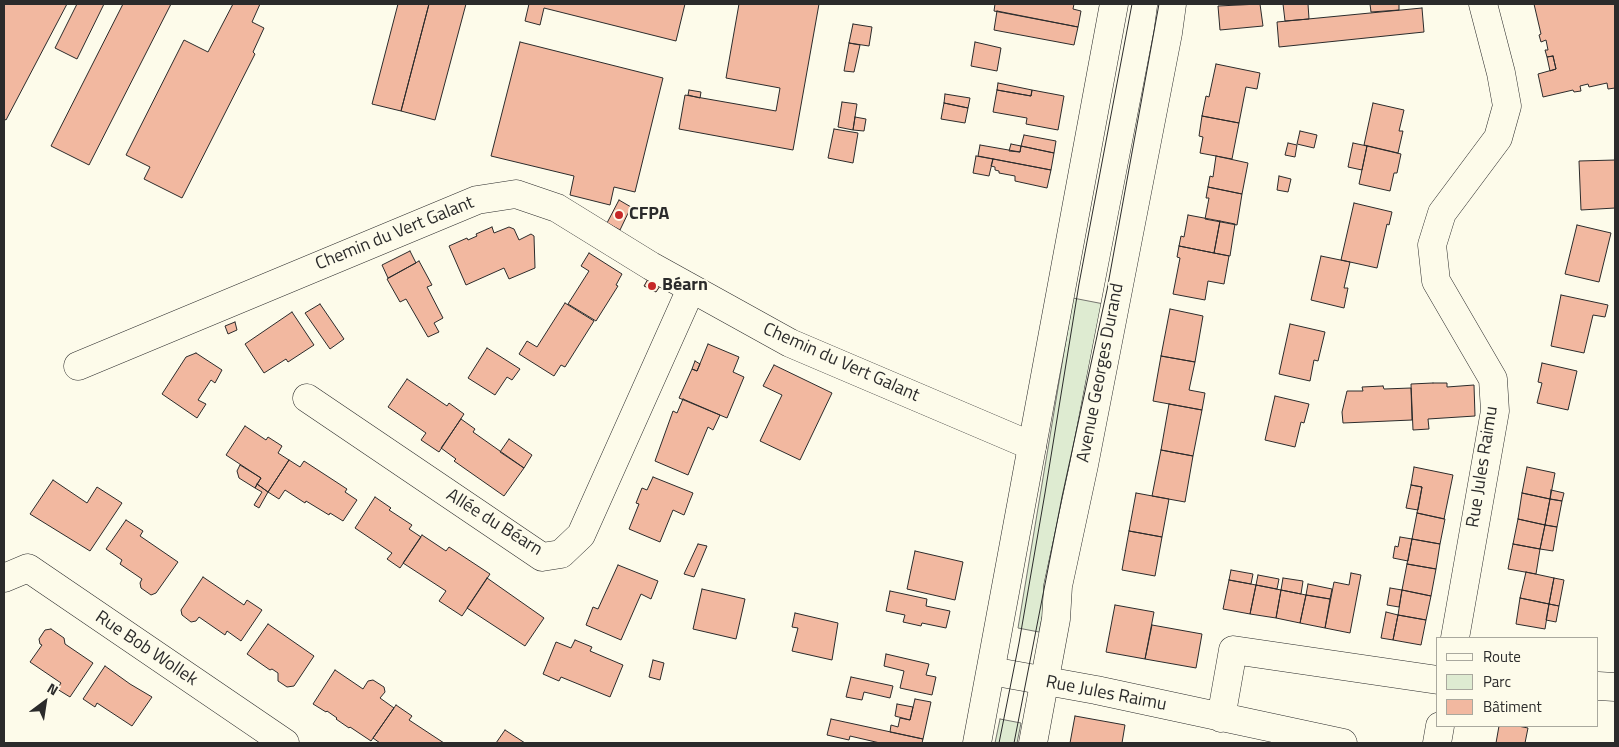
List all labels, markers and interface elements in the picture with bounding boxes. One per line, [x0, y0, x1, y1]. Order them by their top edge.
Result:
street label: Chemin du Vert Galant [313, 192, 477, 276]
place label: CFPA [629, 204, 669, 226]
marker: CFPA [613, 209, 625, 221]
place label: Béarn [662, 275, 708, 297]
marker: Béarn [646, 280, 658, 292]
street label: Avenue Georges Durand [1073, 281, 1129, 465]
street label: Chemin du Vert Galant [759, 319, 923, 407]
street label: Rue Jules Raimu [1463, 405, 1503, 529]
street label: Allée du Béarn [442, 485, 546, 561]
street label: Rue Bob Wollek [91, 607, 201, 691]
legend [1436, 637, 1599, 727]
text: Route [1483, 645, 1521, 668]
text: Parc [1483, 670, 1511, 693]
street label: Rue Jules Raimu [1044, 672, 1168, 716]
north arrow [20, 677, 70, 727]
text: N [43, 677, 63, 700]
text: Bâtiment [1483, 695, 1542, 718]

